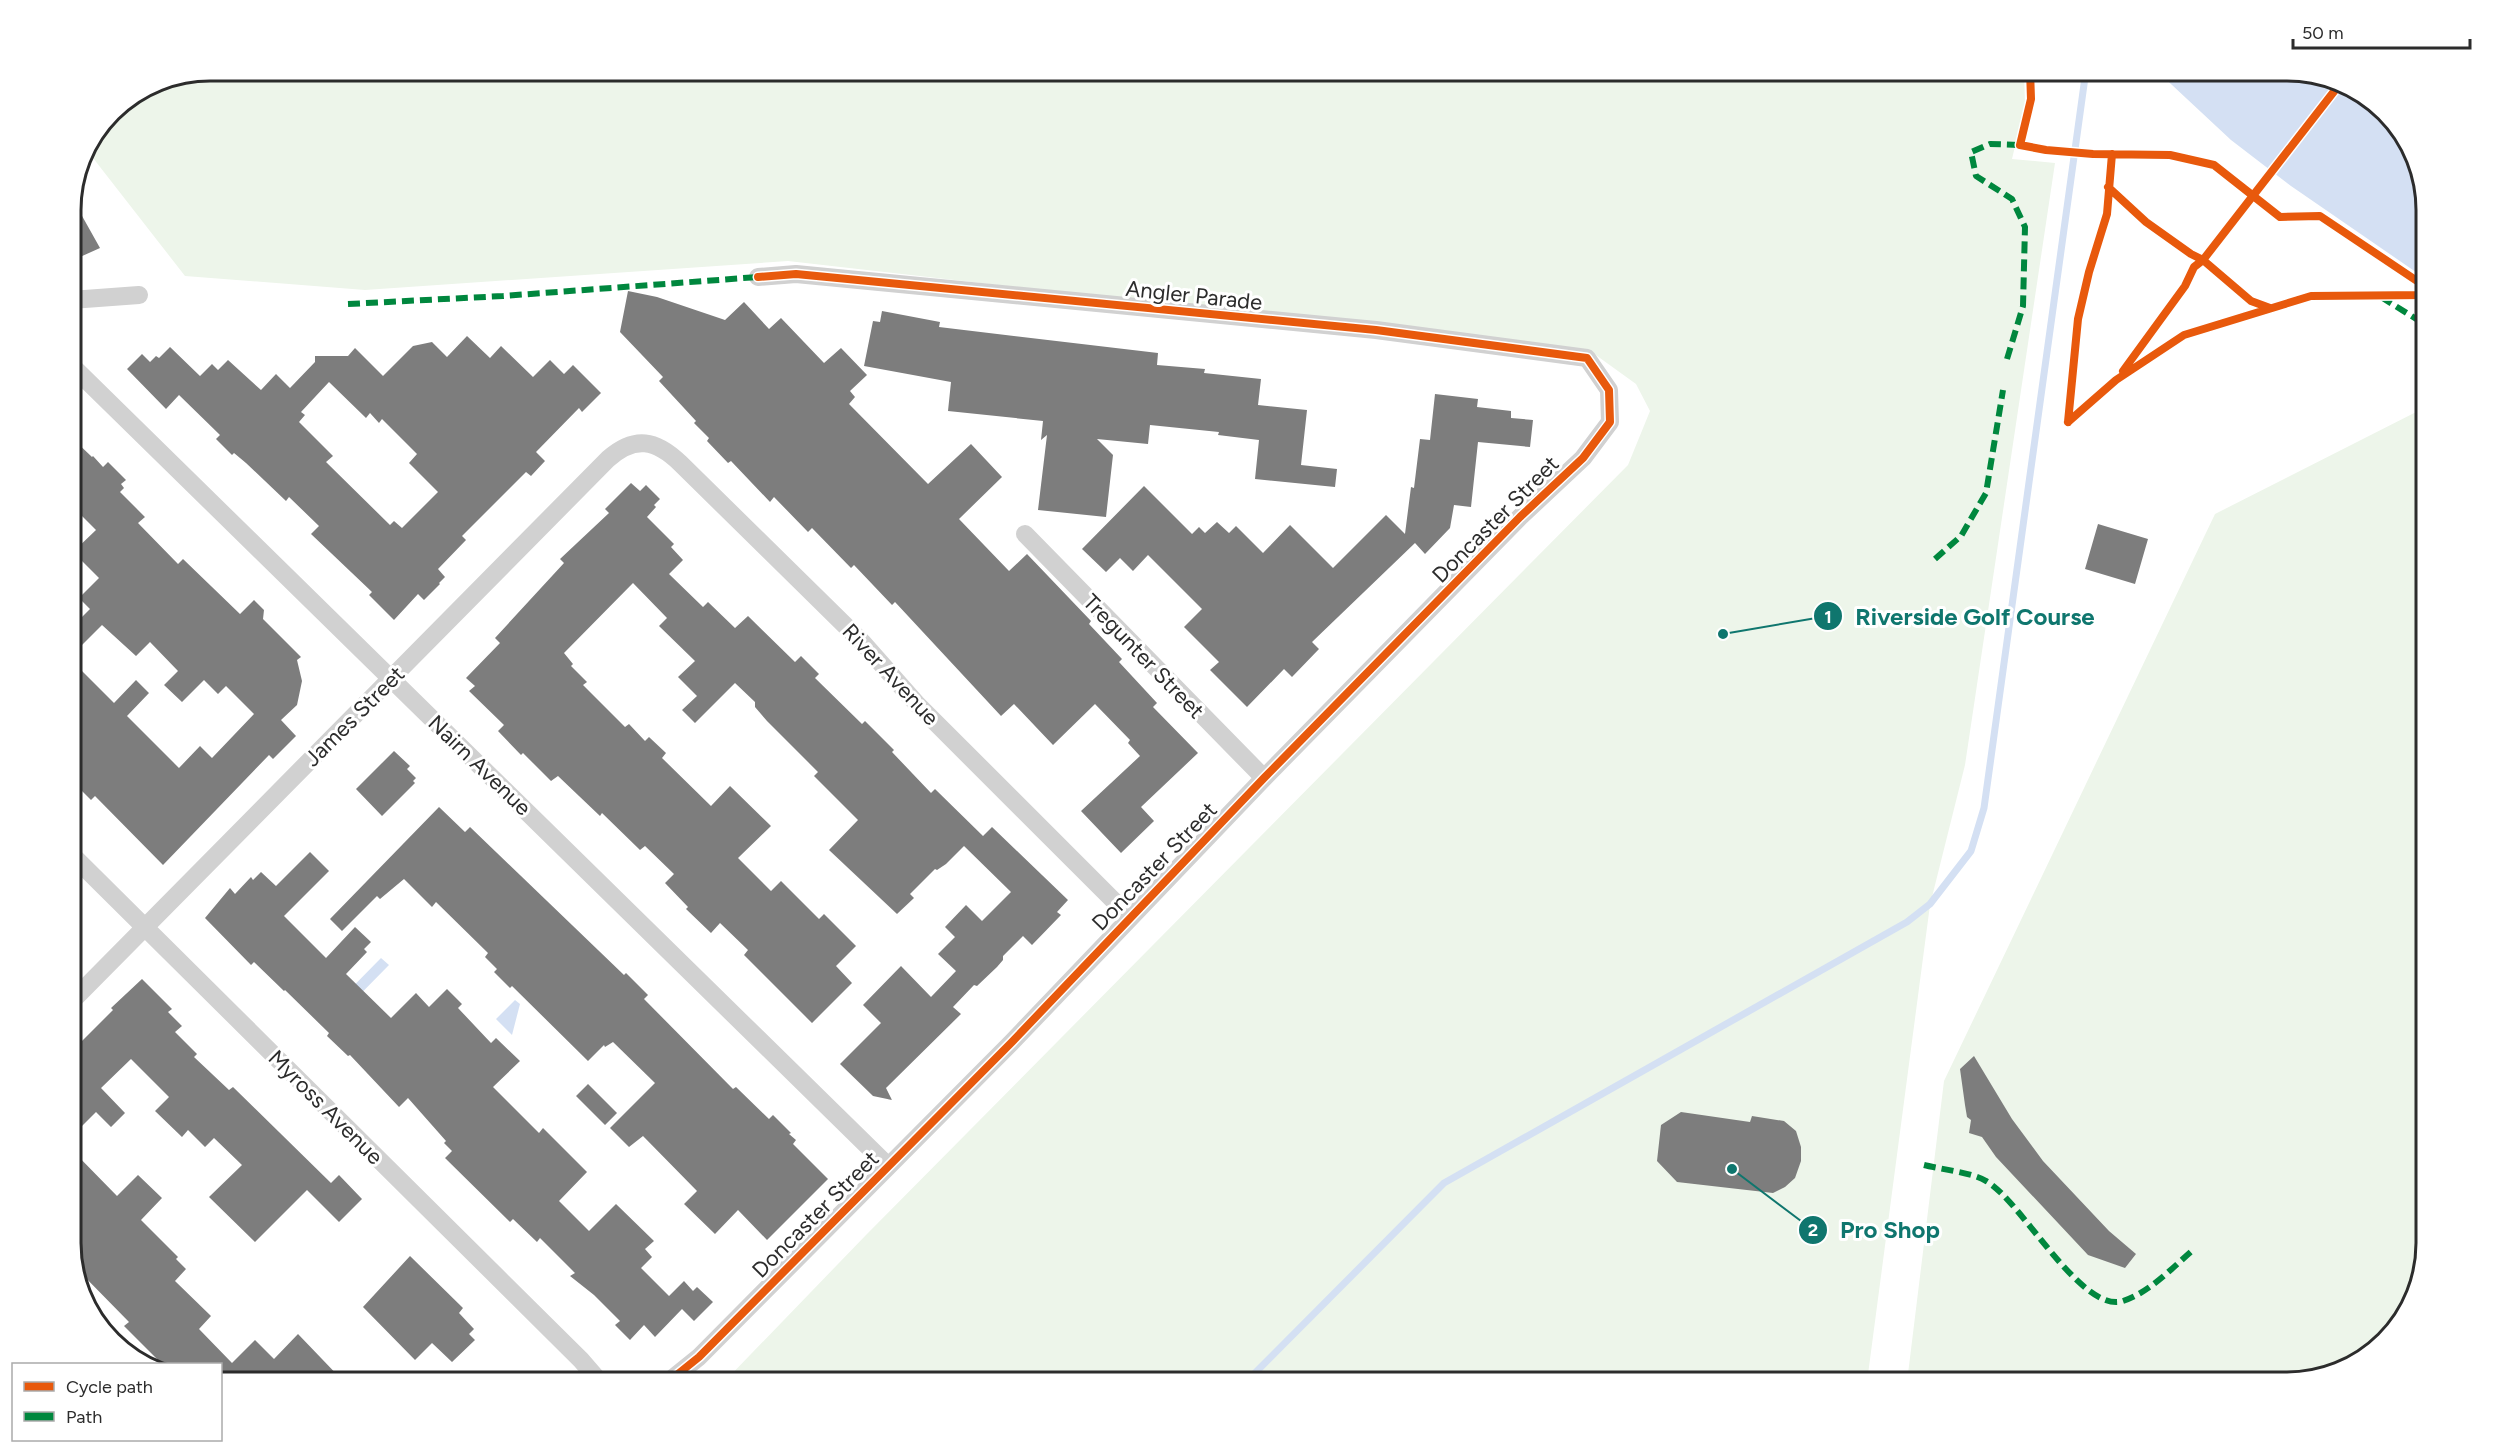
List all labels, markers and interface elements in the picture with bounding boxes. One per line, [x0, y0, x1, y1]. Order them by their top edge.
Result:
scale bar [2293, 12, 2470, 50]
text: 50 m [2302, 22, 2344, 44]
street label: Angler Parade [1124, 275, 1264, 316]
street label: Doncaster Street [1426, 450, 1564, 588]
street label: Tregunter Street [1077, 588, 1210, 724]
callout: Riverside Golf Course [1813, 595, 2106, 637]
text: Riverside Golf Course [1855, 602, 2095, 631]
text: 1 [1824, 606, 1832, 628]
street label: River Avenue [837, 618, 945, 731]
street label: James Street [299, 661, 410, 772]
street label: Nairn Avenue [422, 709, 537, 821]
street label: Doncaster Street [1086, 796, 1223, 936]
street label: Myross Avenue [263, 1045, 388, 1170]
street label: Doncaster Street [746, 1145, 884, 1283]
callout: Pro Shop [1798, 1209, 1952, 1251]
text: Pro Shop [1840, 1215, 1940, 1244]
text: 2 [1808, 1219, 1818, 1241]
legend [12, 1363, 222, 1441]
text: Cycle path [66, 1376, 153, 1398]
text: Path [66, 1406, 102, 1428]

